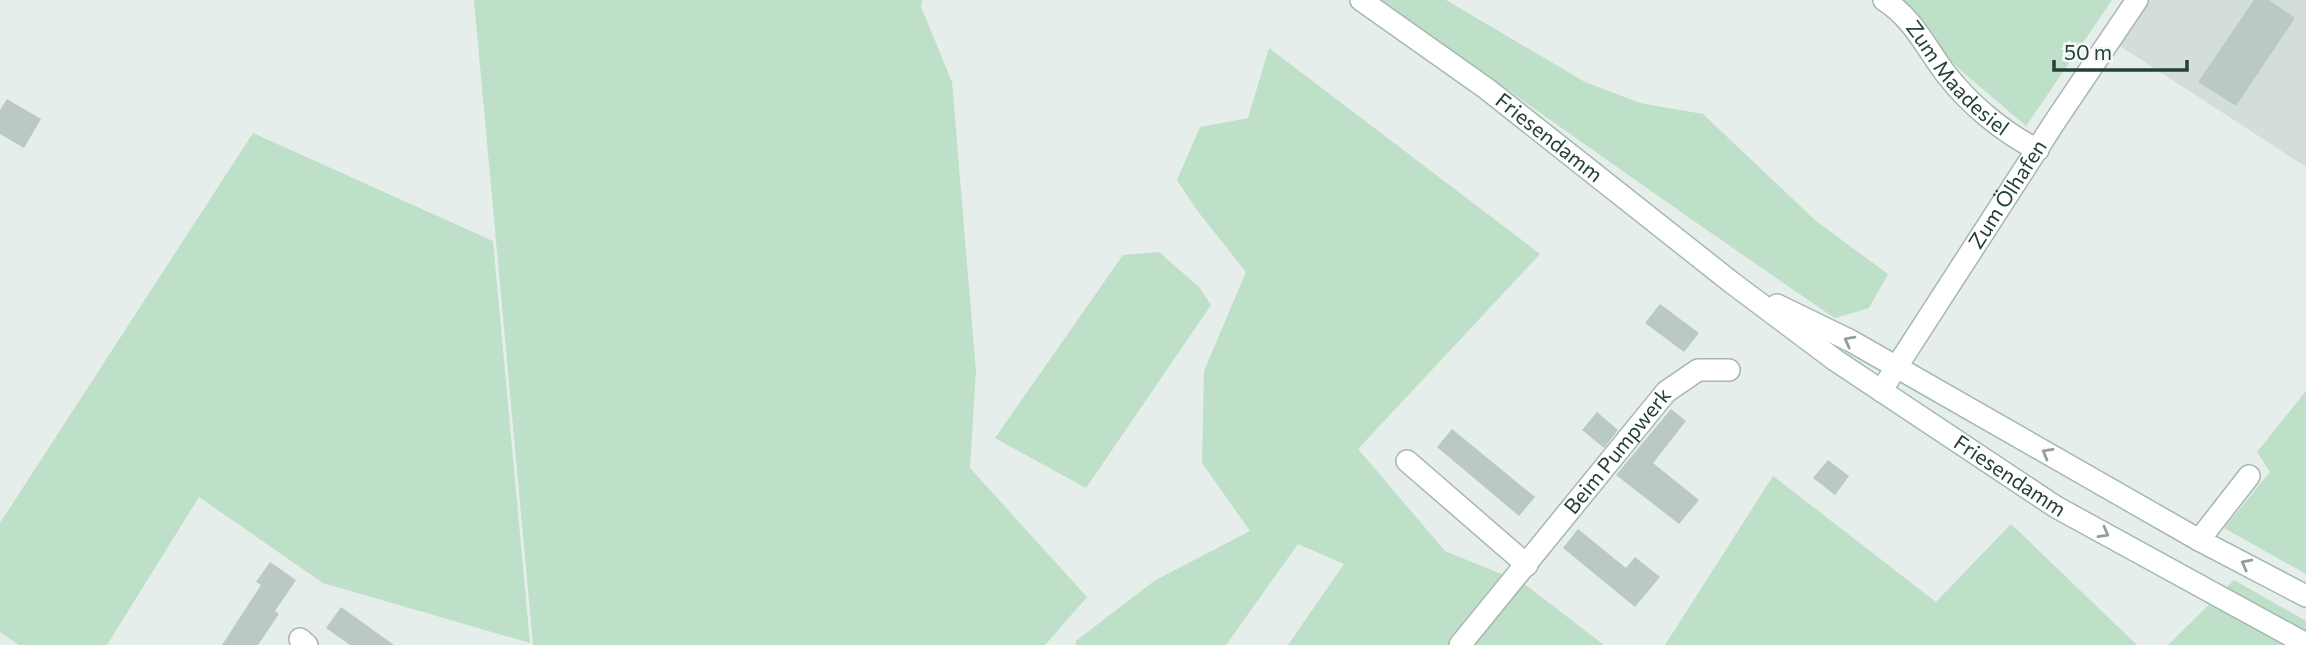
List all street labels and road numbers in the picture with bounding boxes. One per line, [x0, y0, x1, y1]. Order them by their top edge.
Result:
street label: Zum Maadesiel [1902, 15, 2014, 140]
street label: Friesendamm [1491, 87, 1608, 187]
street label: Zum Ölhafen [1962, 134, 2051, 253]
street label: Beim Pumpwerk [1558, 382, 1675, 518]
street label: Friesendamm [1950, 429, 2071, 521]

